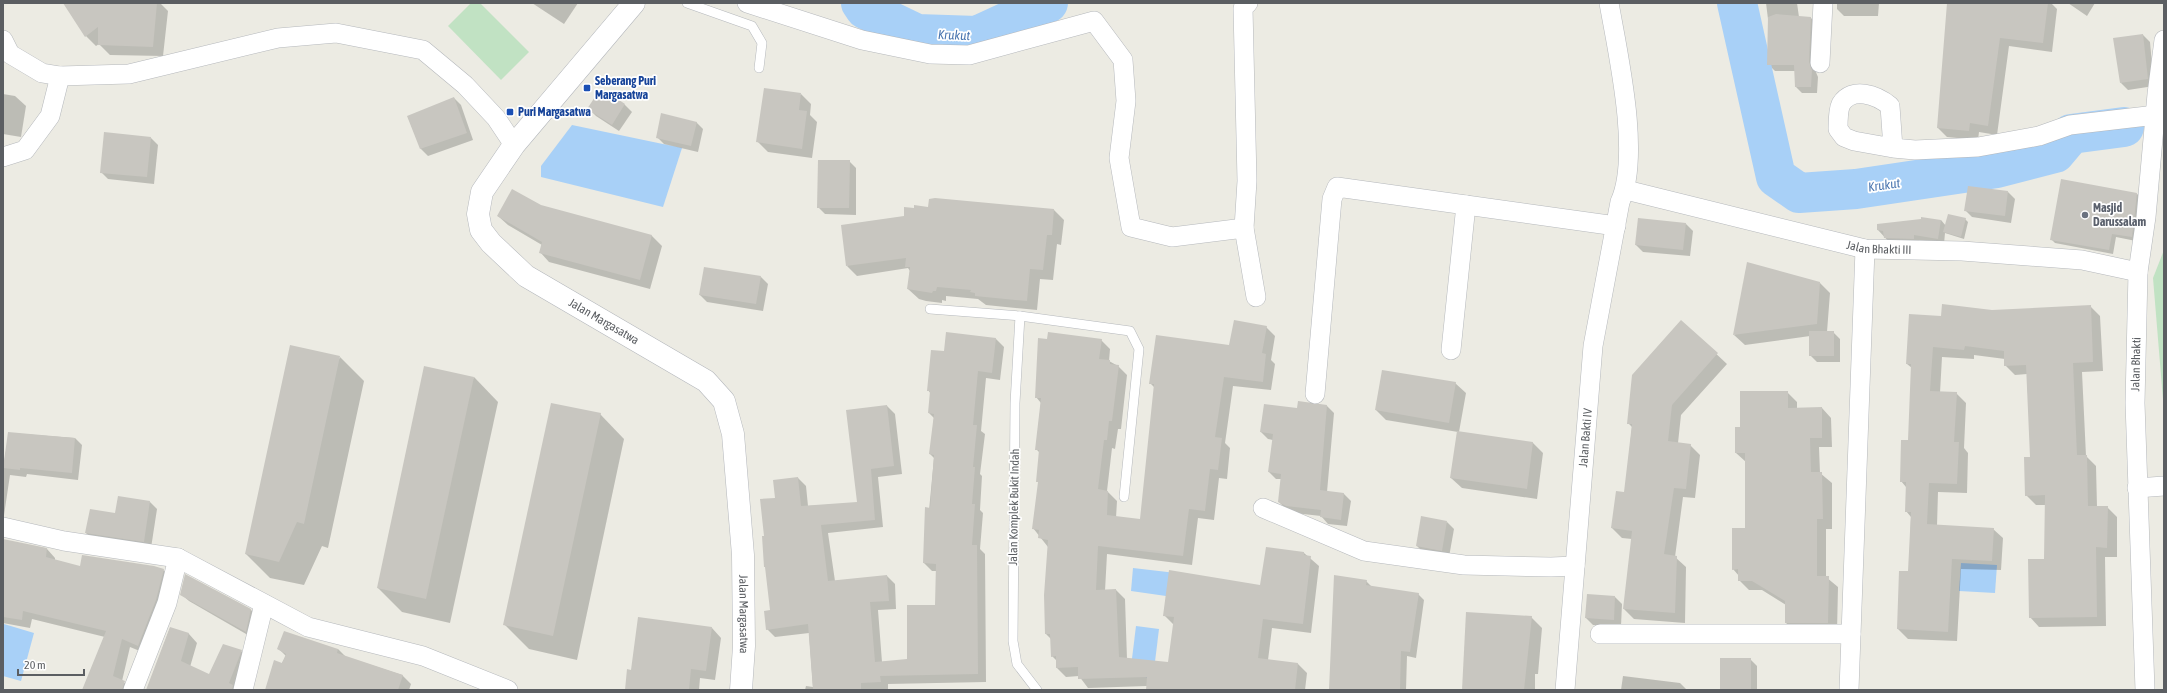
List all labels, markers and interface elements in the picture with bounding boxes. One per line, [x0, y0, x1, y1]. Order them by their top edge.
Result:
water label: Krukut [938, 27, 971, 43]
place label: Seberang Puri Margasatwa [595, 74, 656, 102]
marker: Seberang Puri Margasatwa [582, 83, 592, 93]
place label: Puri Margasatwa [518, 105, 591, 119]
marker: Puri Margasatwa [505, 107, 515, 117]
water label: Krukut [1867, 175, 1901, 195]
place label: Masjid Darussalam [2093, 201, 2146, 229]
marker: Masjid Darussalam [2080, 210, 2090, 220]
street label: Jalan Bhakti III [1845, 238, 1912, 257]
street label: Jalan Margasatwa [566, 295, 641, 347]
street label: Jalan Bhakti [2128, 337, 2144, 392]
street label: Jalan Bakti IV [1576, 408, 1595, 468]
street label: Jalan Komplek Bukit Indah [1006, 448, 1022, 566]
street label: Jalan Margasatwa [736, 575, 751, 654]
scale bar [18, 651, 84, 677]
text: 20 m [24, 658, 46, 672]

